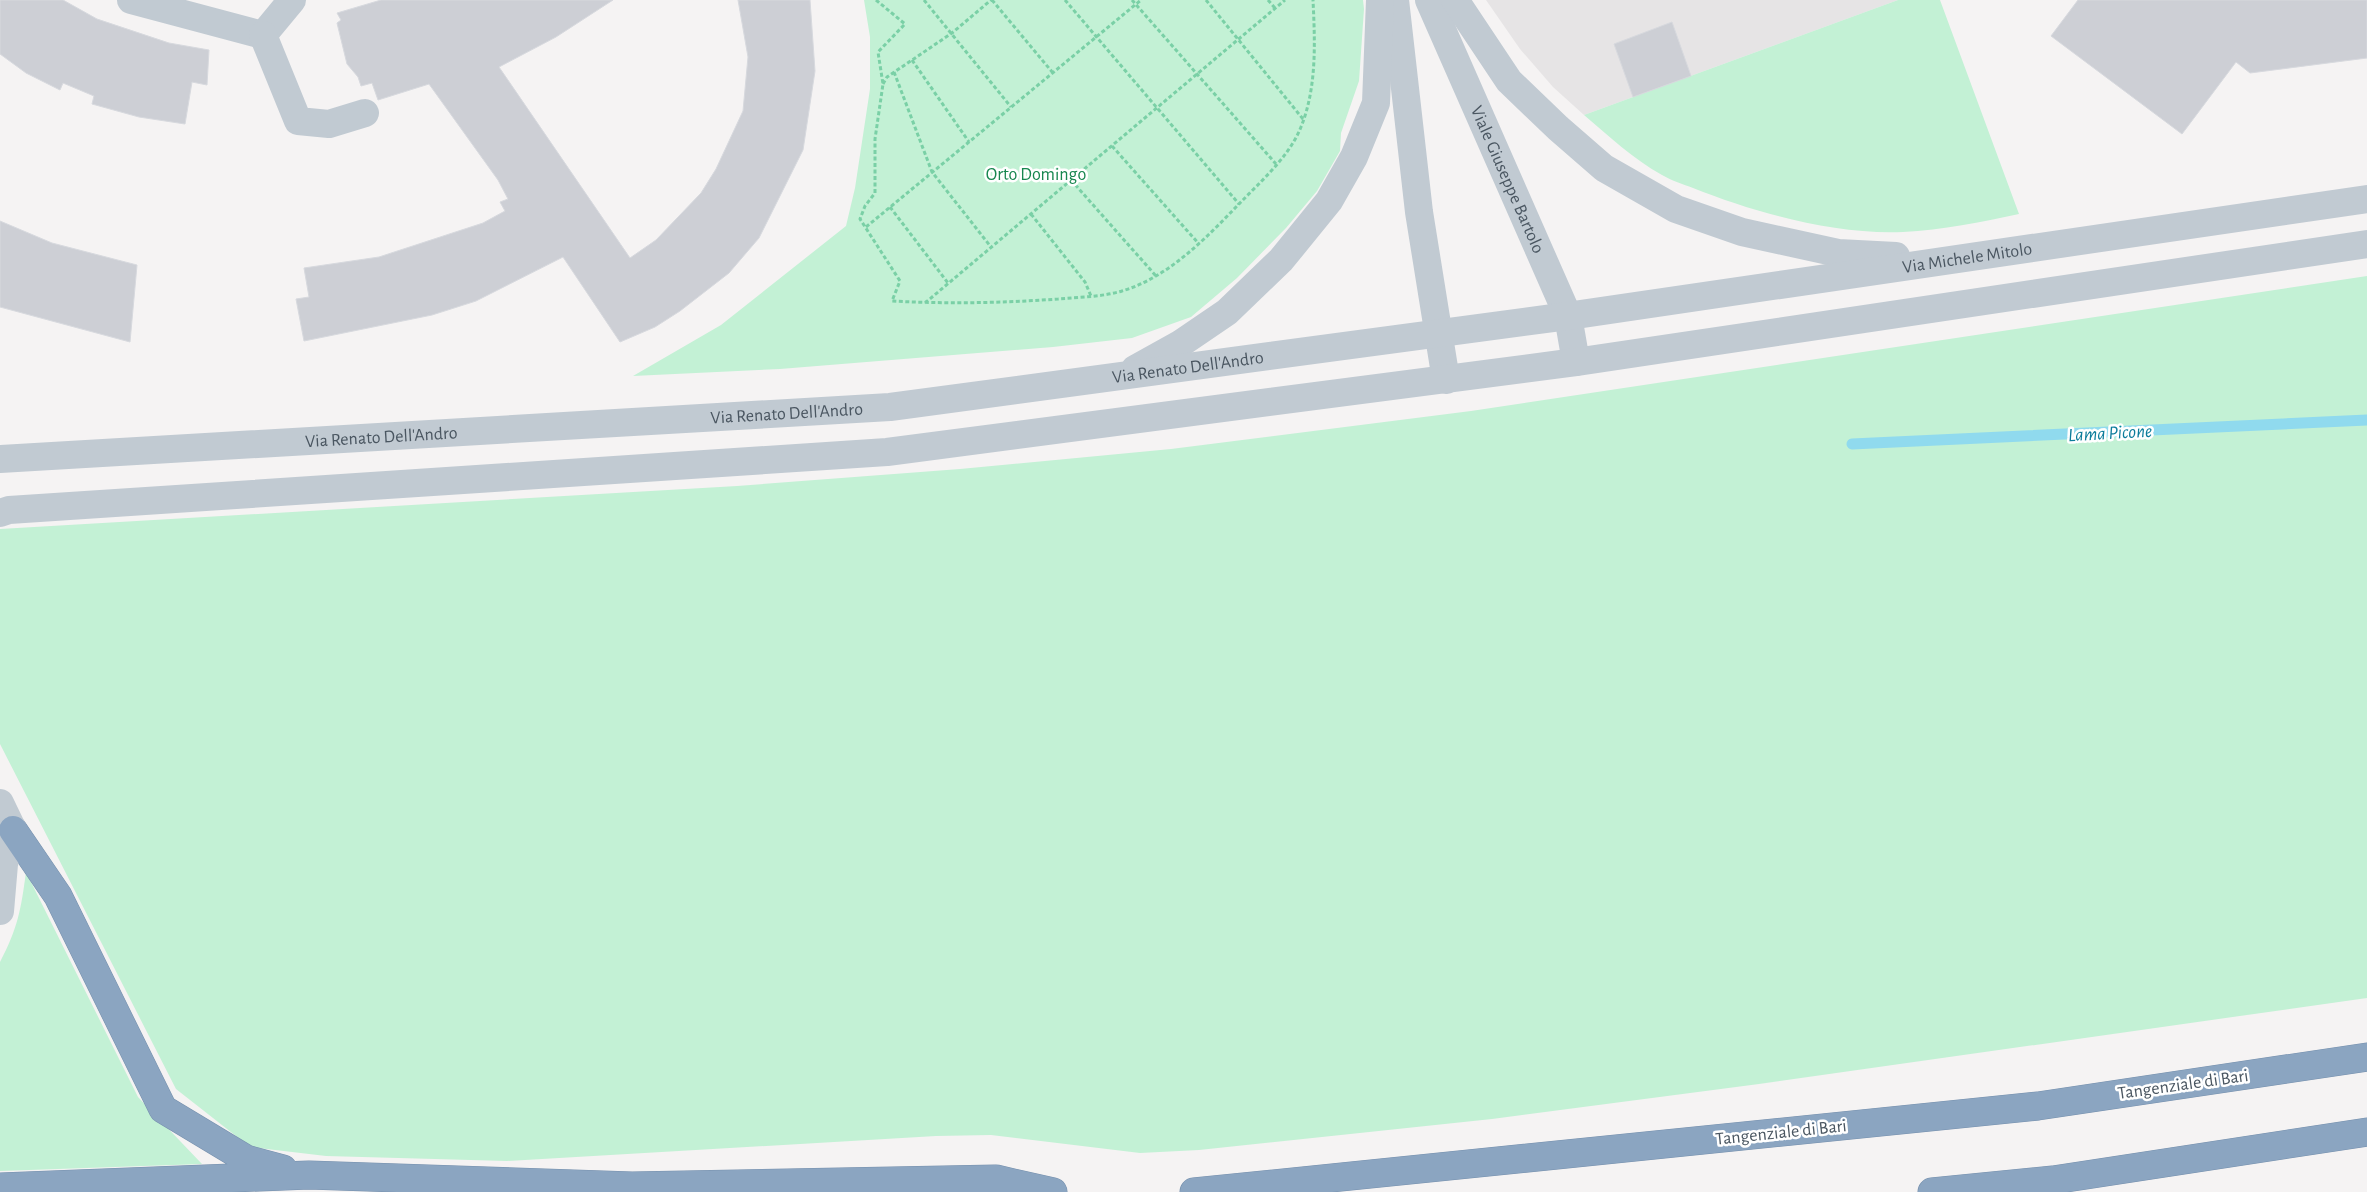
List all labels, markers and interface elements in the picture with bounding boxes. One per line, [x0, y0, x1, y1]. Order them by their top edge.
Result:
street label: Viale Giuseppe Bartolo [1467, 103, 1547, 256]
park label: Orto Domingo [986, 166, 1086, 184]
street label: Via Michele Mitolo [1901, 240, 2034, 277]
street label: Via Renato Dell'Andro [1111, 349, 1265, 387]
street label: Via Renato Dell'Andro [710, 401, 864, 427]
water label: Lama Picone [2067, 422, 2153, 445]
street label: Via Renato Dell'Andro [305, 424, 458, 451]
street label: Tangenziale di Bari [2117, 1067, 2250, 1103]
street label: Tangenziale di Bari [1715, 1117, 1848, 1149]

